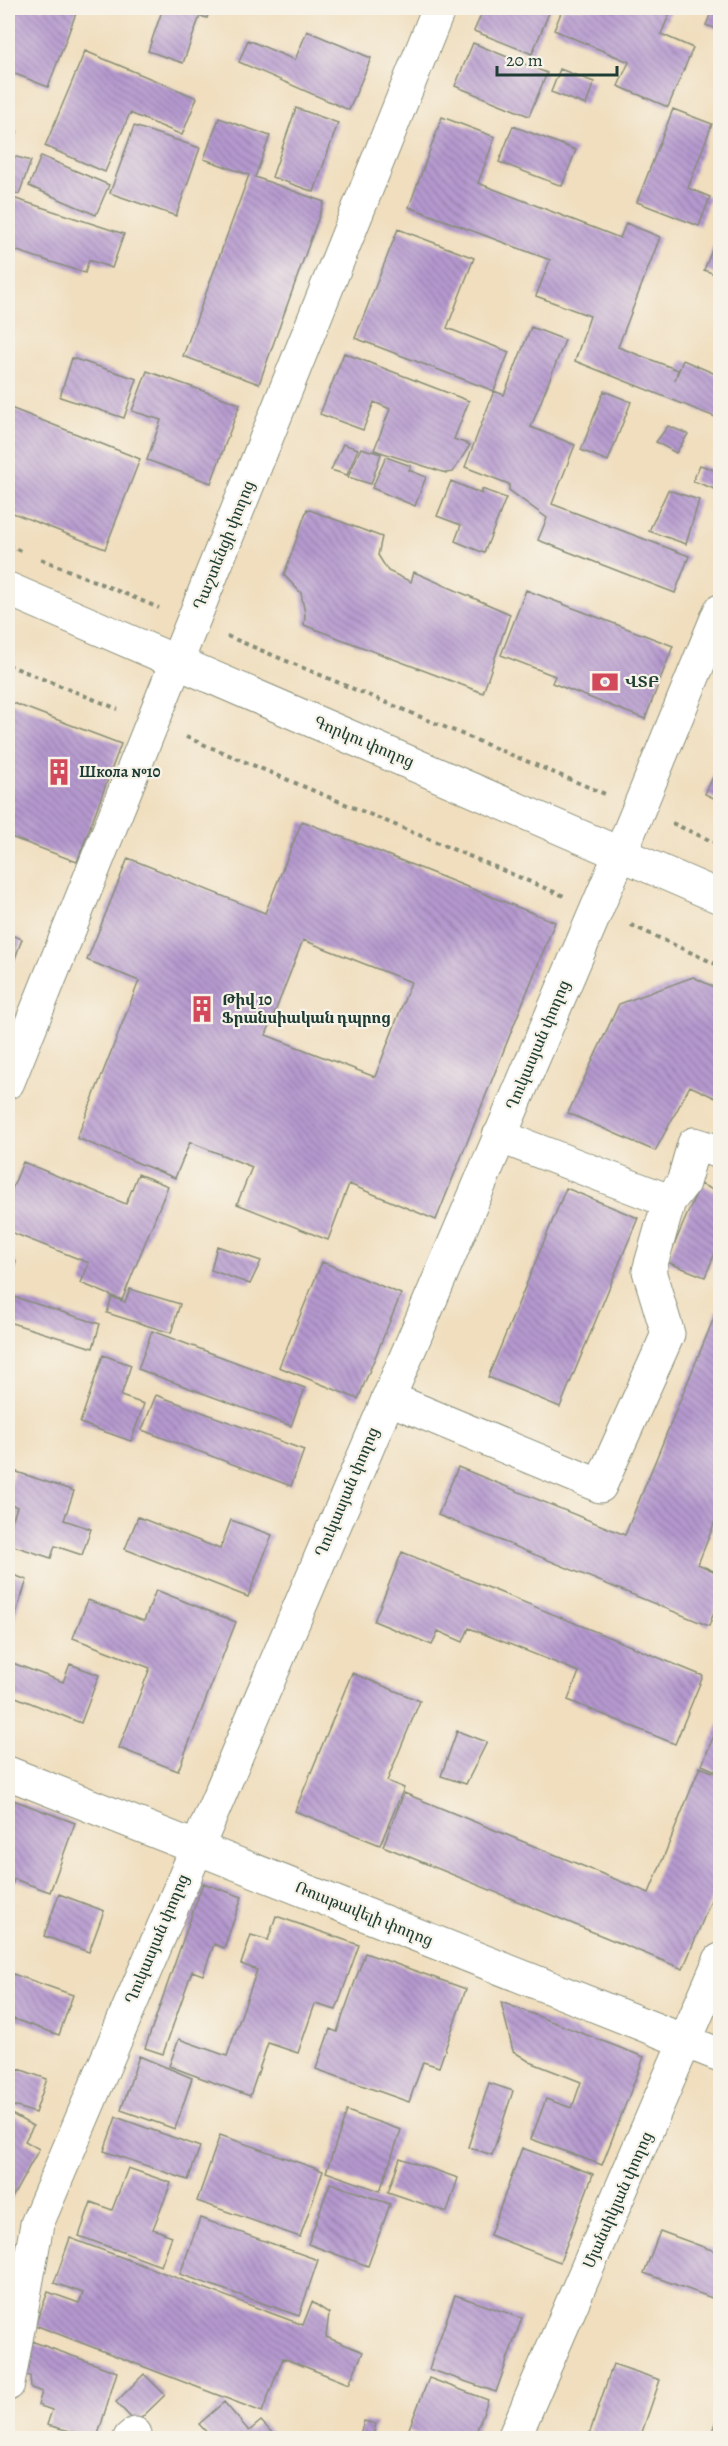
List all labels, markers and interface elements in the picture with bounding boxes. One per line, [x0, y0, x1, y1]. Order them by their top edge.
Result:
scale bar [497, 39, 617, 77]
text: 20 m [506, 48, 543, 72]
street label: Դաշտենցի փողոց [188, 477, 260, 613]
bank icon: ՎՏԲ [590, 667, 620, 697]
place label: ՎՏԲ [625, 671, 659, 693]
street label: Գորկու փողոց [310, 711, 418, 773]
building icon: Школа №10 [44, 757, 74, 787]
place label: Школа №10 [79, 761, 161, 783]
street label: Ղուկասյան փողոց [501, 977, 575, 1113]
place label: Թիվ 10 Ֆրանսիական դպրոց [222, 989, 391, 1029]
building icon: Թիվ 10 Ֆրանսիական դպրոց [187, 994, 217, 1024]
street label: Ղուկասյան փողոց [310, 1424, 384, 1560]
street label: Ղուկասյան փողոց [120, 1871, 194, 2007]
street label: Ռուսթավելի փողոց [292, 1876, 436, 1952]
street label: Մյանսիկյան փողոց [578, 2128, 658, 2272]

